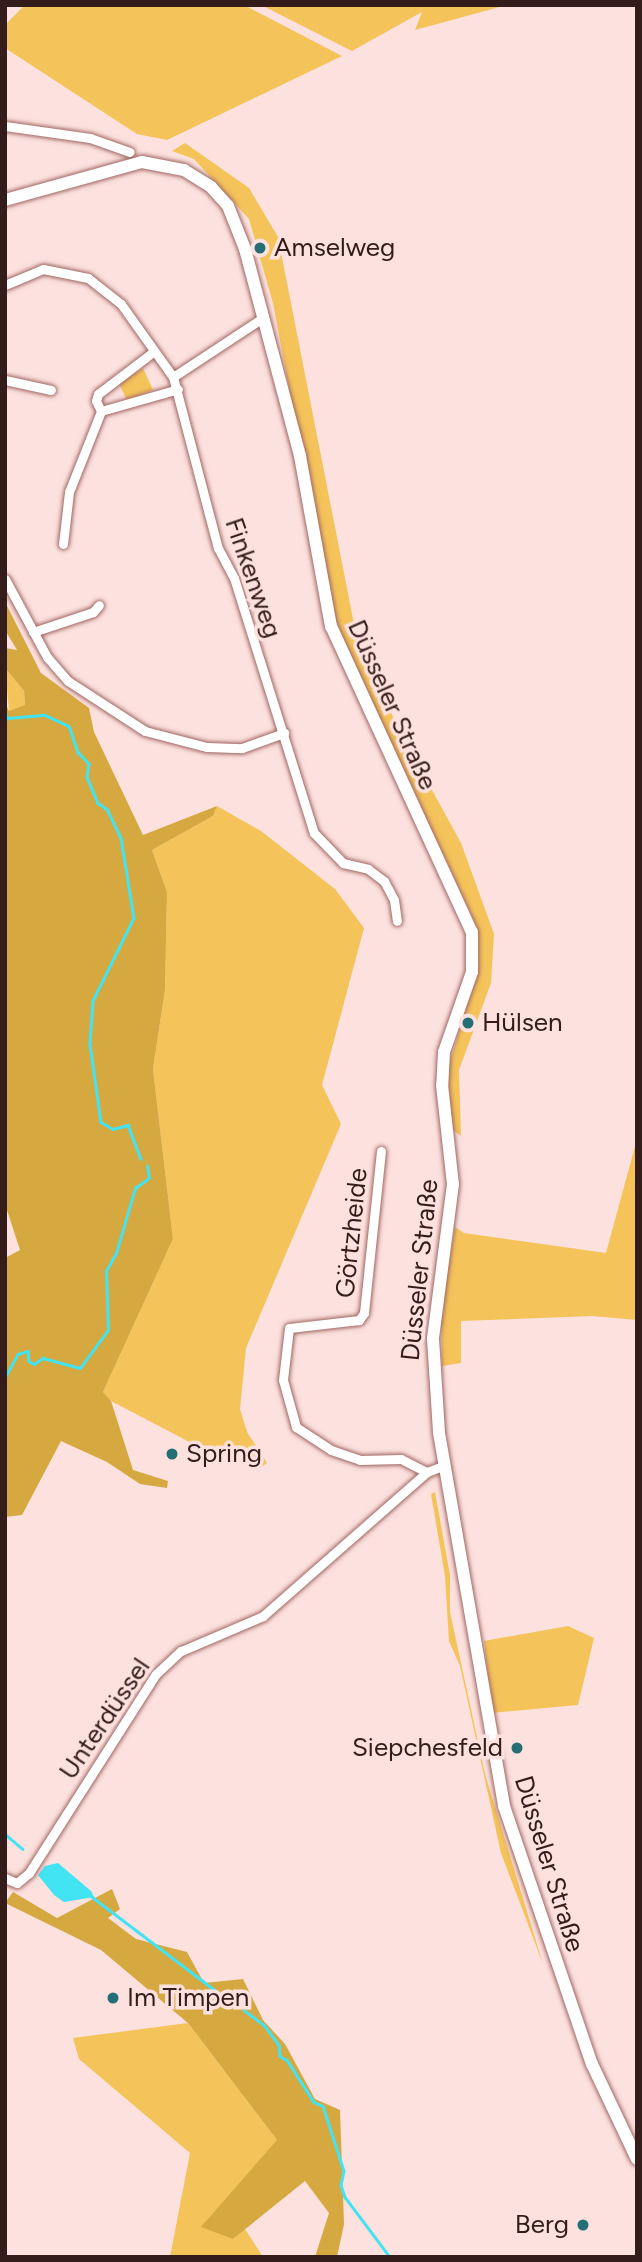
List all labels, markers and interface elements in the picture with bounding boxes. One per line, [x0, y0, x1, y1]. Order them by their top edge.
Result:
place label: Amselweg [274, 232, 395, 264]
marker: Amselweg [252, 240, 268, 256]
street label: Finkenweg [218, 514, 288, 642]
street label: Düsseler Straße [341, 615, 443, 795]
place label: Hülsen [482, 1007, 563, 1039]
marker: Hülsen [460, 1015, 476, 1031]
street label: Görtzheide [330, 1167, 374, 1299]
street label: Düsseler Straße [395, 1178, 445, 1362]
place label: Spring [186, 1438, 262, 1470]
marker: Spring [164, 1446, 180, 1462]
street label: Unterdüssel [53, 1652, 157, 1786]
place label: Siepchesfeld [352, 1732, 503, 1764]
marker: Siepchesfeld [509, 1740, 525, 1756]
street label: Düsseler Straße [507, 1772, 591, 1956]
place label: Im Timpen [127, 1982, 249, 2014]
marker: Im Timpen [105, 1990, 121, 2006]
place label: Berg [515, 2209, 569, 2241]
marker: Berg [575, 2217, 591, 2233]

